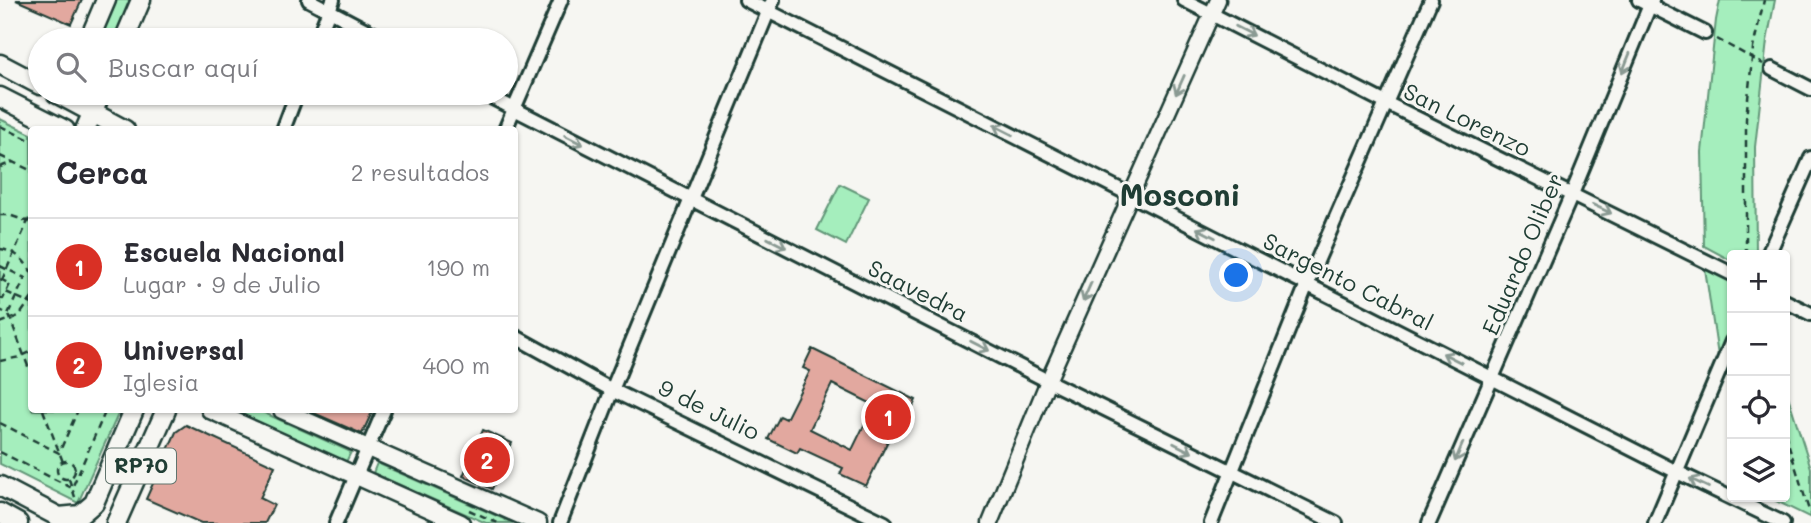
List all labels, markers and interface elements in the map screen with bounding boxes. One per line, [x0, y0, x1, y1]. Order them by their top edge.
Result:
one-way arrow [1234, 25, 1255, 39]
search box [28, 28, 518, 105]
icon: search [52, 48, 90, 86]
text: Buscar aquí [108, 50, 259, 84]
one-way arrow [1618, 52, 1631, 73]
one-way arrow [1173, 73, 1186, 95]
street label: San Lorenzo [1399, 75, 1536, 163]
one-way arrow [993, 123, 1014, 137]
one-way arrow [563, 133, 584, 147]
text: Cerca [56, 152, 148, 192]
text: 2 resultados [351, 157, 490, 187]
street label: Eduardo Oliber [1474, 168, 1570, 339]
district label: Mosconi [1119, 174, 1241, 214]
one-way arrow [1591, 203, 1612, 217]
street label: Sargento Cabral [1258, 225, 1439, 337]
one-way arrow [1196, 226, 1217, 240]
text: Escuela Nacional [123, 235, 345, 269]
one-way arrow [766, 236, 787, 250]
map controls [1727, 250, 1790, 502]
button: + [1727, 250, 1790, 313]
text: 1 [74, 252, 84, 282]
text: 190 m [426, 252, 490, 282]
street label: Saavedra [863, 252, 974, 328]
your location [1219, 258, 1253, 292]
text: Lugar · 9 de Julio [123, 269, 320, 299]
one-way arrow [1080, 281, 1093, 302]
button: − [1727, 313, 1790, 376]
text: Universal [123, 333, 244, 367]
one-way arrow [969, 339, 990, 353]
text: 2 [73, 350, 85, 380]
text: 400 m [422, 350, 490, 380]
one-way arrow [1442, 351, 1463, 365]
text: Iglesia [123, 367, 199, 397]
street label: 9 de Julio [654, 372, 765, 446]
button: locate [1727, 376, 1790, 439]
pin: 1 [865, 391, 911, 443]
pin: 2 [464, 434, 510, 486]
button: layers [1727, 439, 1790, 502]
one-way arrow [1452, 441, 1465, 463]
one-way arrow [1172, 442, 1193, 456]
road number: RP70 [106, 448, 176, 484]
one-way arrow [1689, 475, 1710, 489]

